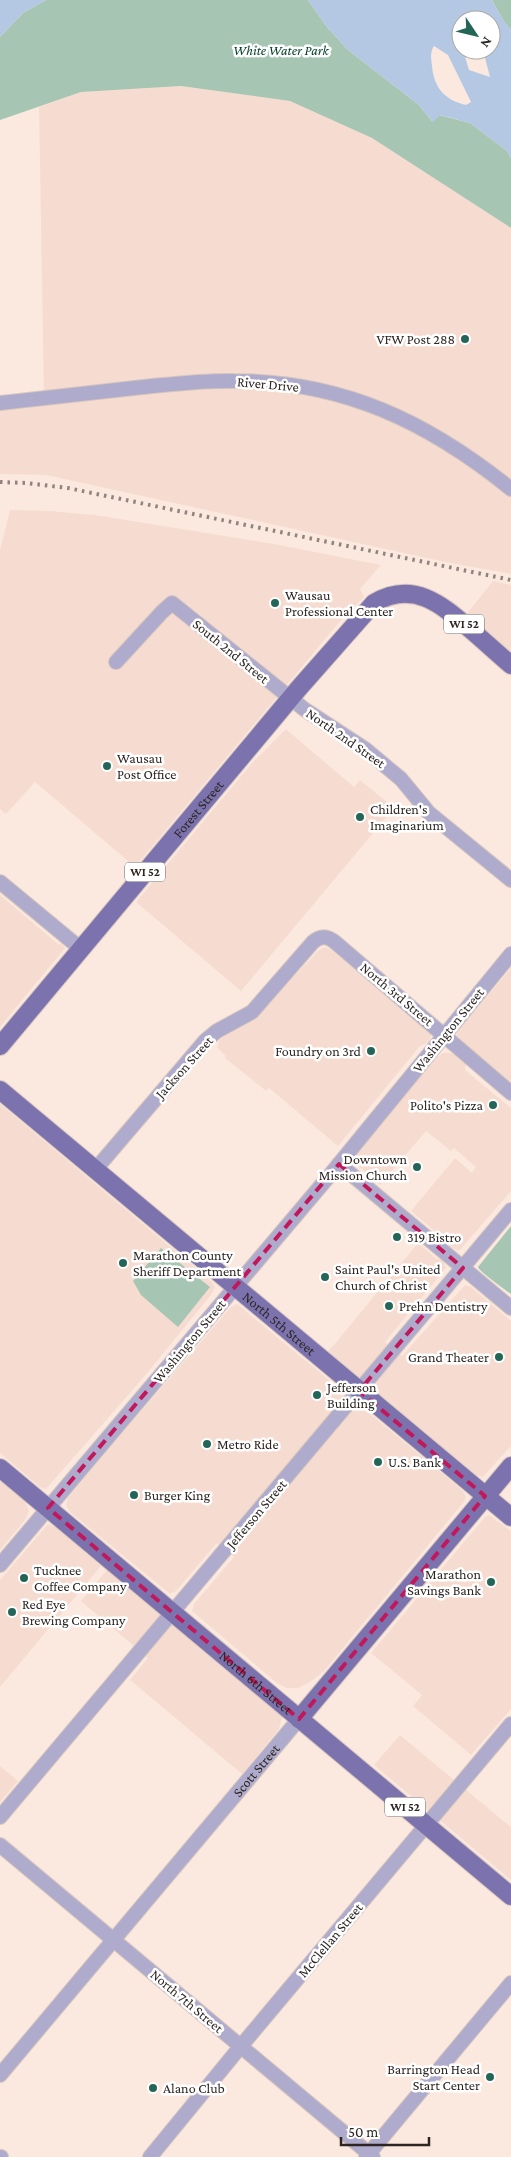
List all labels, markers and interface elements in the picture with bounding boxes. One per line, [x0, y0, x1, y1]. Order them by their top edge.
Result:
north arrow [451, 10, 501, 60]
text: N [477, 34, 496, 51]
park label: White Water Park [233, 42, 330, 58]
place label: VFW Post 288 [376, 331, 455, 347]
marker: VFW Post 288 [459, 333, 471, 345]
street label: River Drive [236, 373, 300, 395]
place label: Wausau Professional Center [285, 587, 393, 619]
marker: Wausau Professional Center [269, 597, 281, 609]
road number: WI 52 [444, 614, 484, 634]
street label: South 2nd Street [190, 616, 272, 687]
street label: North 2nd Street [303, 705, 389, 771]
place label: Wausau Post Office [117, 750, 176, 782]
marker: Wausau Post Office [101, 760, 113, 772]
street label: Forest Street [170, 777, 227, 841]
place label: Children's Imaginarium [370, 801, 444, 833]
marker: Children's Imaginarium [354, 811, 366, 823]
road number: WI 52 [125, 862, 165, 882]
street label: North 3rd Street [357, 959, 437, 1029]
street label: Washington Street [409, 984, 487, 1075]
street label: Jackson Street [150, 1032, 216, 1103]
place label: Foundry on 3rd [275, 1043, 362, 1059]
marker: Foundry on 3rd [365, 1045, 377, 1057]
place label: Polito's Pizza [410, 1097, 484, 1113]
marker: Polito's Pizza [487, 1099, 499, 1111]
place label: Downtown Mission Church [319, 1151, 407, 1183]
marker: Downtown Mission Church [411, 1161, 423, 1173]
place label: 319 Bistro [407, 1229, 461, 1245]
marker: 319 Bistro [391, 1231, 403, 1243]
place label: Marathon County Sheriff Department [133, 1247, 242, 1279]
marker: Marathon County Sheriff Department [117, 1257, 129, 1269]
place label: Saint Paul's United Church of Christ [335, 1261, 441, 1293]
marker: Saint Paul's United Church of Christ [319, 1271, 331, 1283]
street label: North 5th Street [240, 1288, 319, 1359]
street label: Washington Street [149, 1296, 229, 1386]
place label: Prehn Dentistry [399, 1298, 488, 1314]
marker: Prehn Dentistry [383, 1300, 395, 1312]
place label: Grand Theater [408, 1349, 489, 1365]
marker: Grand Theater [493, 1351, 505, 1363]
place label: Jefferson Building [325, 1379, 377, 1411]
marker: Jefferson Building [311, 1389, 323, 1401]
place label: Metro Ride [217, 1436, 279, 1452]
marker: Metro Ride [201, 1438, 213, 1450]
place label: U.S. Bank [388, 1454, 441, 1470]
marker: U.S. Bank [372, 1456, 384, 1468]
street label: Jefferson Street [221, 1476, 290, 1553]
place label: Burger King [144, 1487, 210, 1503]
marker: Burger King [128, 1489, 140, 1501]
place label: Tucknee Coffee Company [34, 1562, 127, 1594]
place label: Marathon Savings Bank [407, 1566, 481, 1598]
marker: Tucknee Coffee Company [18, 1572, 30, 1584]
marker: Marathon Savings Bank [485, 1576, 497, 1588]
place label: Red Eye Brewing Company [22, 1596, 126, 1628]
marker: Red Eye Brewing Company [6, 1606, 18, 1618]
street label: North 6th Street [216, 1647, 296, 1718]
street label: Scott Street [229, 1740, 283, 1800]
road number: WI 52 [385, 1798, 425, 1816]
street label: McClellan Street [294, 1899, 366, 1981]
street label: North 7th Street [147, 1966, 227, 2036]
place label: Barrington Head Start Center [387, 2061, 481, 2093]
marker: Barrington Head Start Center [484, 2071, 496, 2083]
place label: Alano Club [163, 2080, 225, 2096]
marker: Alano Club [147, 2082, 159, 2094]
scale bar [341, 2114, 428, 2146]
text: 50 m [348, 2124, 378, 2140]

